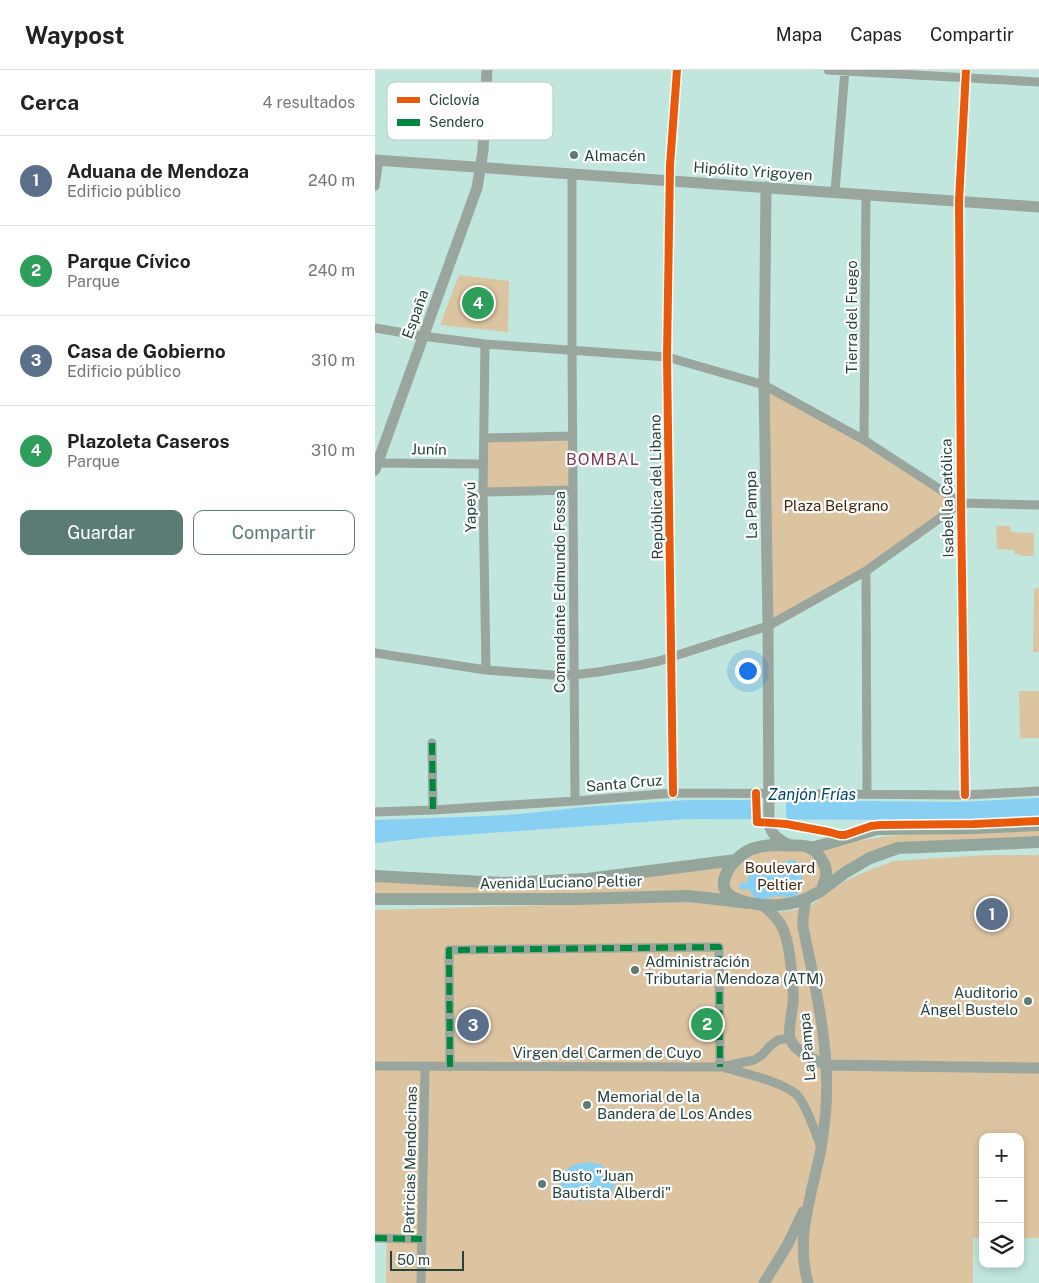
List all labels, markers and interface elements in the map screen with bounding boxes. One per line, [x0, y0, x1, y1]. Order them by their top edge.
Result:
text: Waypost [25, 21, 125, 49]
text: Mapa [776, 24, 822, 45]
text: Capas [850, 24, 902, 45]
text: Compartir [930, 24, 1014, 45]
legend [387, 82, 553, 140]
text: Cerca [20, 90, 79, 115]
text: Ciclovía [429, 92, 479, 108]
text: 4 resultados [263, 93, 355, 112]
text: Sendero [429, 114, 484, 130]
place label: Almacén [584, 147, 646, 164]
marker: Almacén [568, 149, 580, 161]
street label: Hipólito Yrigoyen [693, 158, 813, 184]
text: Aduana de Mendoza [67, 160, 249, 182]
text: 1 [33, 171, 39, 190]
text: 240 m [308, 171, 355, 190]
text: Edificio público [67, 182, 181, 201]
text: Parque Cívico [67, 250, 191, 272]
street label: Tierra del Fuego [843, 260, 860, 374]
text: 2 [31, 261, 41, 280]
text: 240 m [308, 261, 355, 280]
text: Parque [67, 272, 120, 291]
pin: 4 [462, 284, 494, 322]
street label: España [398, 287, 432, 341]
text: Casa de Gobierno [67, 340, 226, 362]
text: 3 [31, 351, 41, 370]
text: 310 m [311, 351, 355, 370]
text: Edificio público [67, 362, 181, 381]
street label: República del Libano [646, 414, 666, 560]
text: Plazoleta Caseros [67, 430, 229, 452]
street label: Isabel la Católica [937, 438, 957, 558]
street label: Junín [411, 440, 447, 458]
text: 4 [31, 441, 41, 460]
text: 310 m [311, 441, 355, 460]
district label: BOMBAL [566, 450, 640, 469]
text: Parque [67, 452, 120, 471]
street label: La Pampa [742, 471, 760, 539]
street label: Yapeyú [461, 482, 479, 532]
street label: Comandante Edmundo Fossa [551, 491, 568, 693]
park label: Plaza Belgrano [783, 497, 889, 514]
button: Guardar [20, 510, 183, 555]
button: Compartir [193, 510, 355, 555]
your location [735, 658, 761, 684]
street label: Santa Cruz [585, 771, 663, 795]
water label: Zanjón Frías [768, 785, 856, 804]
park label: Boulevard Peltier [745, 859, 815, 893]
street label: Avenida Luciano Peltier [479, 872, 643, 892]
pin: 1 [976, 895, 1008, 933]
place label: Administración Tributaria Mendoza (ATM) [645, 953, 824, 987]
marker: Administración Tributaria Mendoza (ATM) [629, 964, 641, 976]
place label: Auditorio Ángel Bustelo [920, 984, 1018, 1018]
marker: Auditorio Ángel Bustelo [1022, 995, 1034, 1007]
pin: 2 [691, 1005, 723, 1043]
pin: 3 [457, 1006, 489, 1044]
street label: La Pampa [796, 1012, 818, 1082]
street label: Virgen del Carmen de Cuyo [512, 1044, 702, 1061]
street label: Patricias Mendocinas [400, 1086, 420, 1234]
place label: Memorial de la Bandera de Los Andes [597, 1088, 752, 1122]
marker: Memorial de la Bandera de Los Andes [581, 1099, 593, 1111]
map controls [979, 1133, 1024, 1268]
button: + [979, 1133, 1024, 1178]
place label: Busto "Juan Bautista Alberdi" [552, 1167, 671, 1201]
marker: Busto "Juan Bautista Alberdi" [536, 1178, 548, 1190]
button: − [979, 1178, 1024, 1223]
button: layers [979, 1223, 1024, 1268]
scale bar [390, 1248, 464, 1271]
text: 50 m [397, 1252, 430, 1268]

